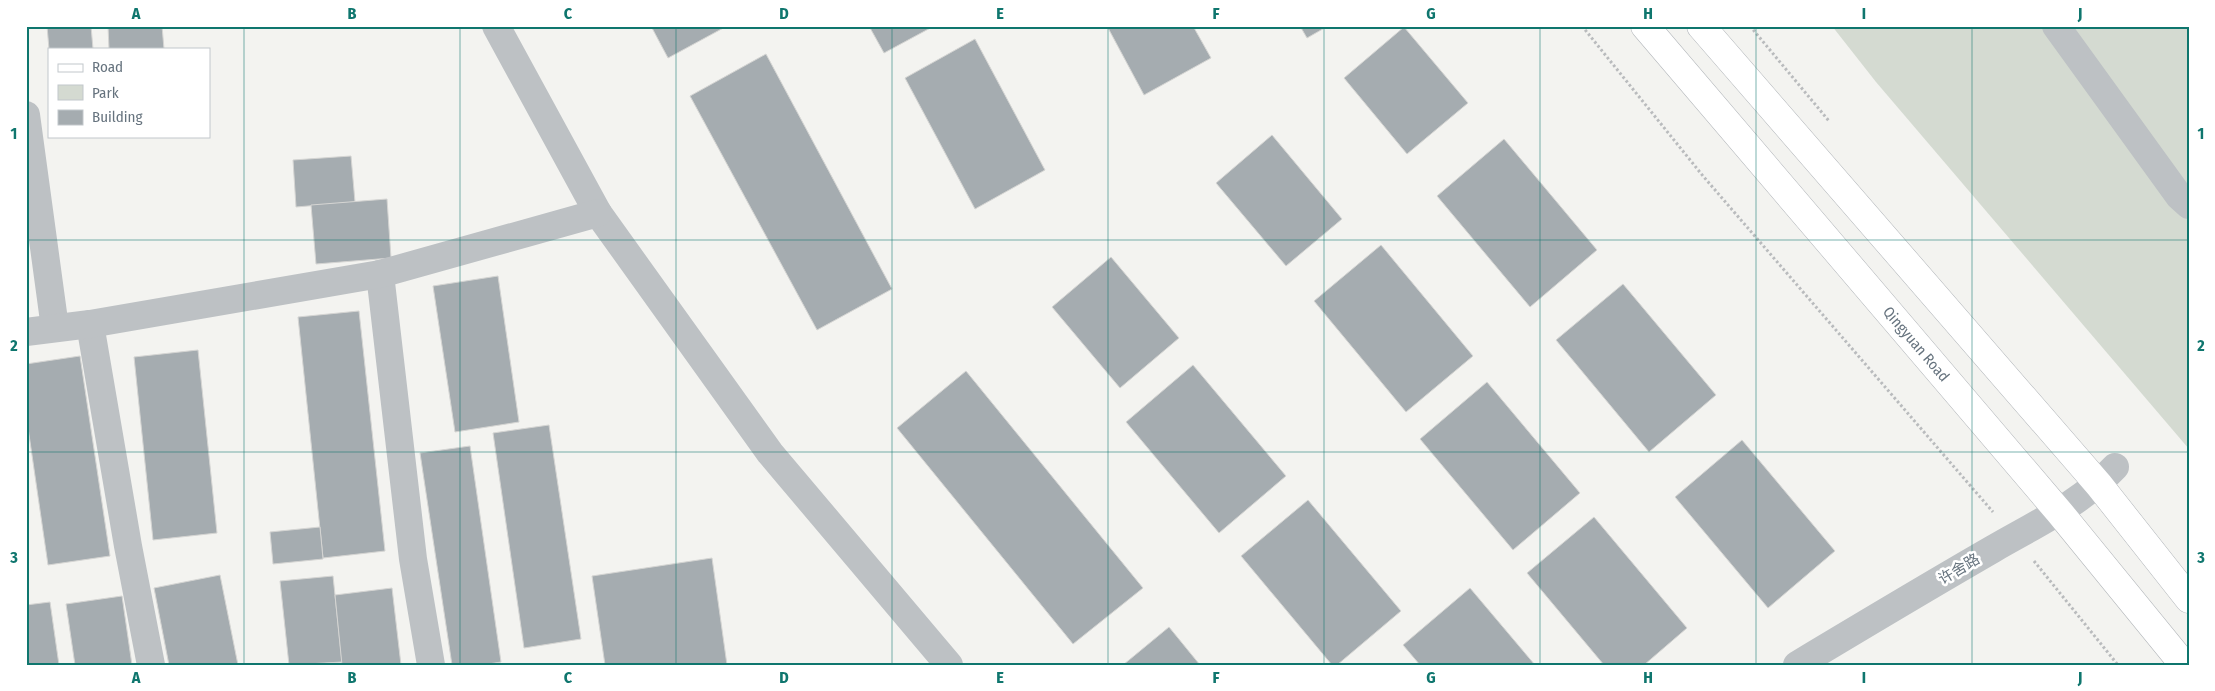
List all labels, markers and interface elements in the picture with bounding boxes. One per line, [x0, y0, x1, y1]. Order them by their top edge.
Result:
text: A [131, 4, 141, 23]
text: B [348, 4, 357, 23]
text: C [564, 4, 573, 23]
text: D [779, 4, 789, 23]
text: E [996, 4, 1004, 23]
text: F [1212, 4, 1220, 23]
text: G [1426, 4, 1436, 23]
text: H [1643, 4, 1653, 23]
text: I [1862, 4, 1866, 23]
text: J [2077, 4, 2082, 23]
legend [48, 48, 210, 138]
text: Road [92, 58, 123, 76]
text: Park [92, 84, 119, 102]
text: Building [92, 108, 143, 126]
text: 1 [11, 124, 17, 143]
text: 1 [2198, 124, 2204, 143]
street label: Qingyuan Road [1879, 303, 1953, 385]
text: 2 [9, 336, 18, 355]
text: 2 [2196, 336, 2205, 355]
text: 3 [9, 548, 18, 567]
text: 3 [2196, 548, 2205, 567]
street label: 许舍路 [1935, 550, 1983, 588]
text: A [131, 668, 141, 687]
text: B [348, 668, 357, 687]
text: C [564, 668, 573, 687]
text: D [779, 668, 789, 687]
text: E [996, 668, 1004, 687]
text: F [1212, 668, 1220, 687]
text: G [1426, 668, 1436, 687]
text: H [1643, 668, 1653, 687]
text: I [1862, 668, 1866, 687]
text: J [2077, 668, 2082, 687]

